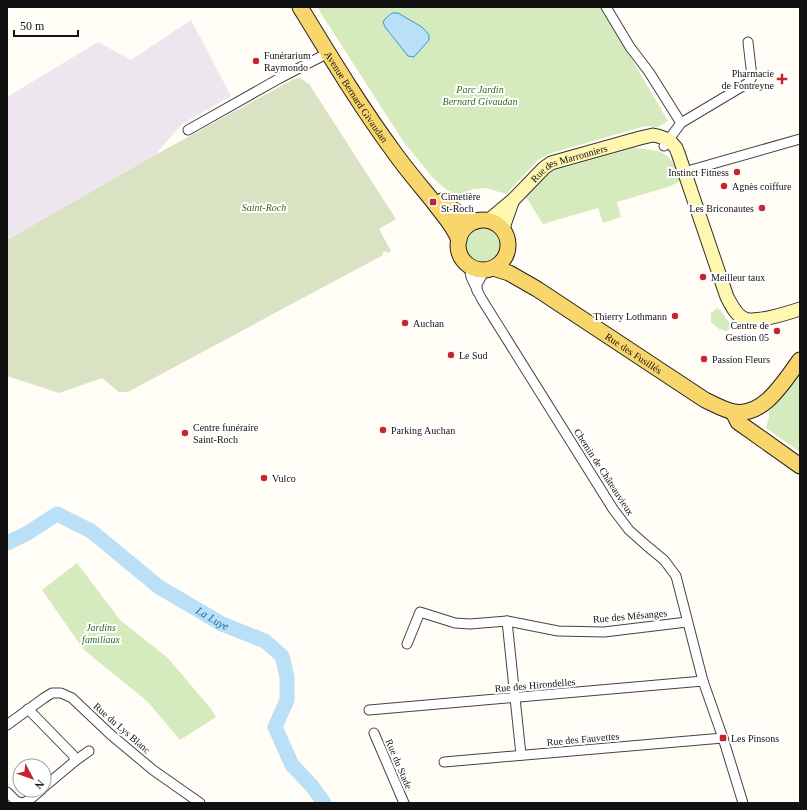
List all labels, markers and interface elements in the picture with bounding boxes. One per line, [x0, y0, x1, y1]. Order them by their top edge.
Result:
scale bar [14, 12, 78, 38]
text: 50 m [20, 19, 45, 33]
street label: Avenue Bernard Givaudan [323, 49, 391, 144]
place label: Funérarium Raymondo [264, 50, 311, 73]
marker: Funérarium Raymondo [251, 56, 261, 66]
place label: Pharmacie de Fontreyne [722, 68, 775, 91]
marker: Pharmacie de Fontreyne [777, 74, 787, 84]
park label: Parc Jardin Bernard Givaudan [443, 84, 517, 107]
street label: Rue des Marronniers [528, 142, 609, 184]
place label: Instinct Fitness [668, 167, 729, 178]
marker: Instinct Fitness [732, 167, 742, 177]
marker: Agnès coiffure [719, 181, 729, 191]
place label: Agnès coiffure [732, 181, 792, 192]
place label: Cimetière St-Roch [441, 191, 481, 214]
marker: Cimetière St-Roch [428, 197, 438, 207]
park label: Saint-Roch [242, 202, 286, 213]
place label: Les Briconautes [689, 203, 754, 214]
marker: Les Briconautes [757, 203, 767, 213]
marker: Meilleur taux [698, 272, 708, 282]
place label: Meilleur taux [711, 272, 765, 283]
place label: Thierry Lothmann [593, 311, 667, 322]
marker: Thierry Lothmann [670, 311, 680, 321]
marker: Auchan [400, 318, 410, 328]
place label: Auchan [413, 318, 444, 329]
place label: Centre de Gestion 05 [725, 320, 770, 343]
marker: Centre de Gestion 05 [772, 326, 782, 336]
street label: Rue des Fusillés [603, 330, 664, 376]
marker: Le Sud [446, 350, 456, 360]
place label: Le Sud [459, 350, 488, 361]
marker: Passion Fleurs [699, 354, 709, 364]
place label: Passion Fleurs [712, 354, 770, 365]
place label: Centre funéraire Saint-Roch [193, 422, 259, 445]
marker: Parking Auchan [378, 425, 388, 435]
place label: Parking Auchan [391, 425, 455, 436]
street label: Chemin de Châteauvieux [572, 427, 636, 517]
marker: Centre funéraire Saint-Roch [180, 428, 190, 438]
marker: Vulco [259, 473, 269, 483]
place label: Vulco [272, 473, 296, 484]
water label: La Luye [193, 604, 231, 632]
street label: Rue des Mésanges [592, 607, 668, 625]
park label: Jardins familiaux [82, 622, 120, 645]
street label: Rue des Hirondelles [494, 676, 576, 694]
street label: Rue du Lys Blanc [91, 700, 153, 756]
street label: Rue des Fauvettes [546, 730, 620, 748]
marker: Les Pinsons [718, 733, 728, 743]
place label: Les Pinsons [731, 733, 779, 744]
street label: Rue du Stade [384, 737, 415, 791]
north arrow [12, 758, 52, 798]
text: N [32, 778, 47, 792]

